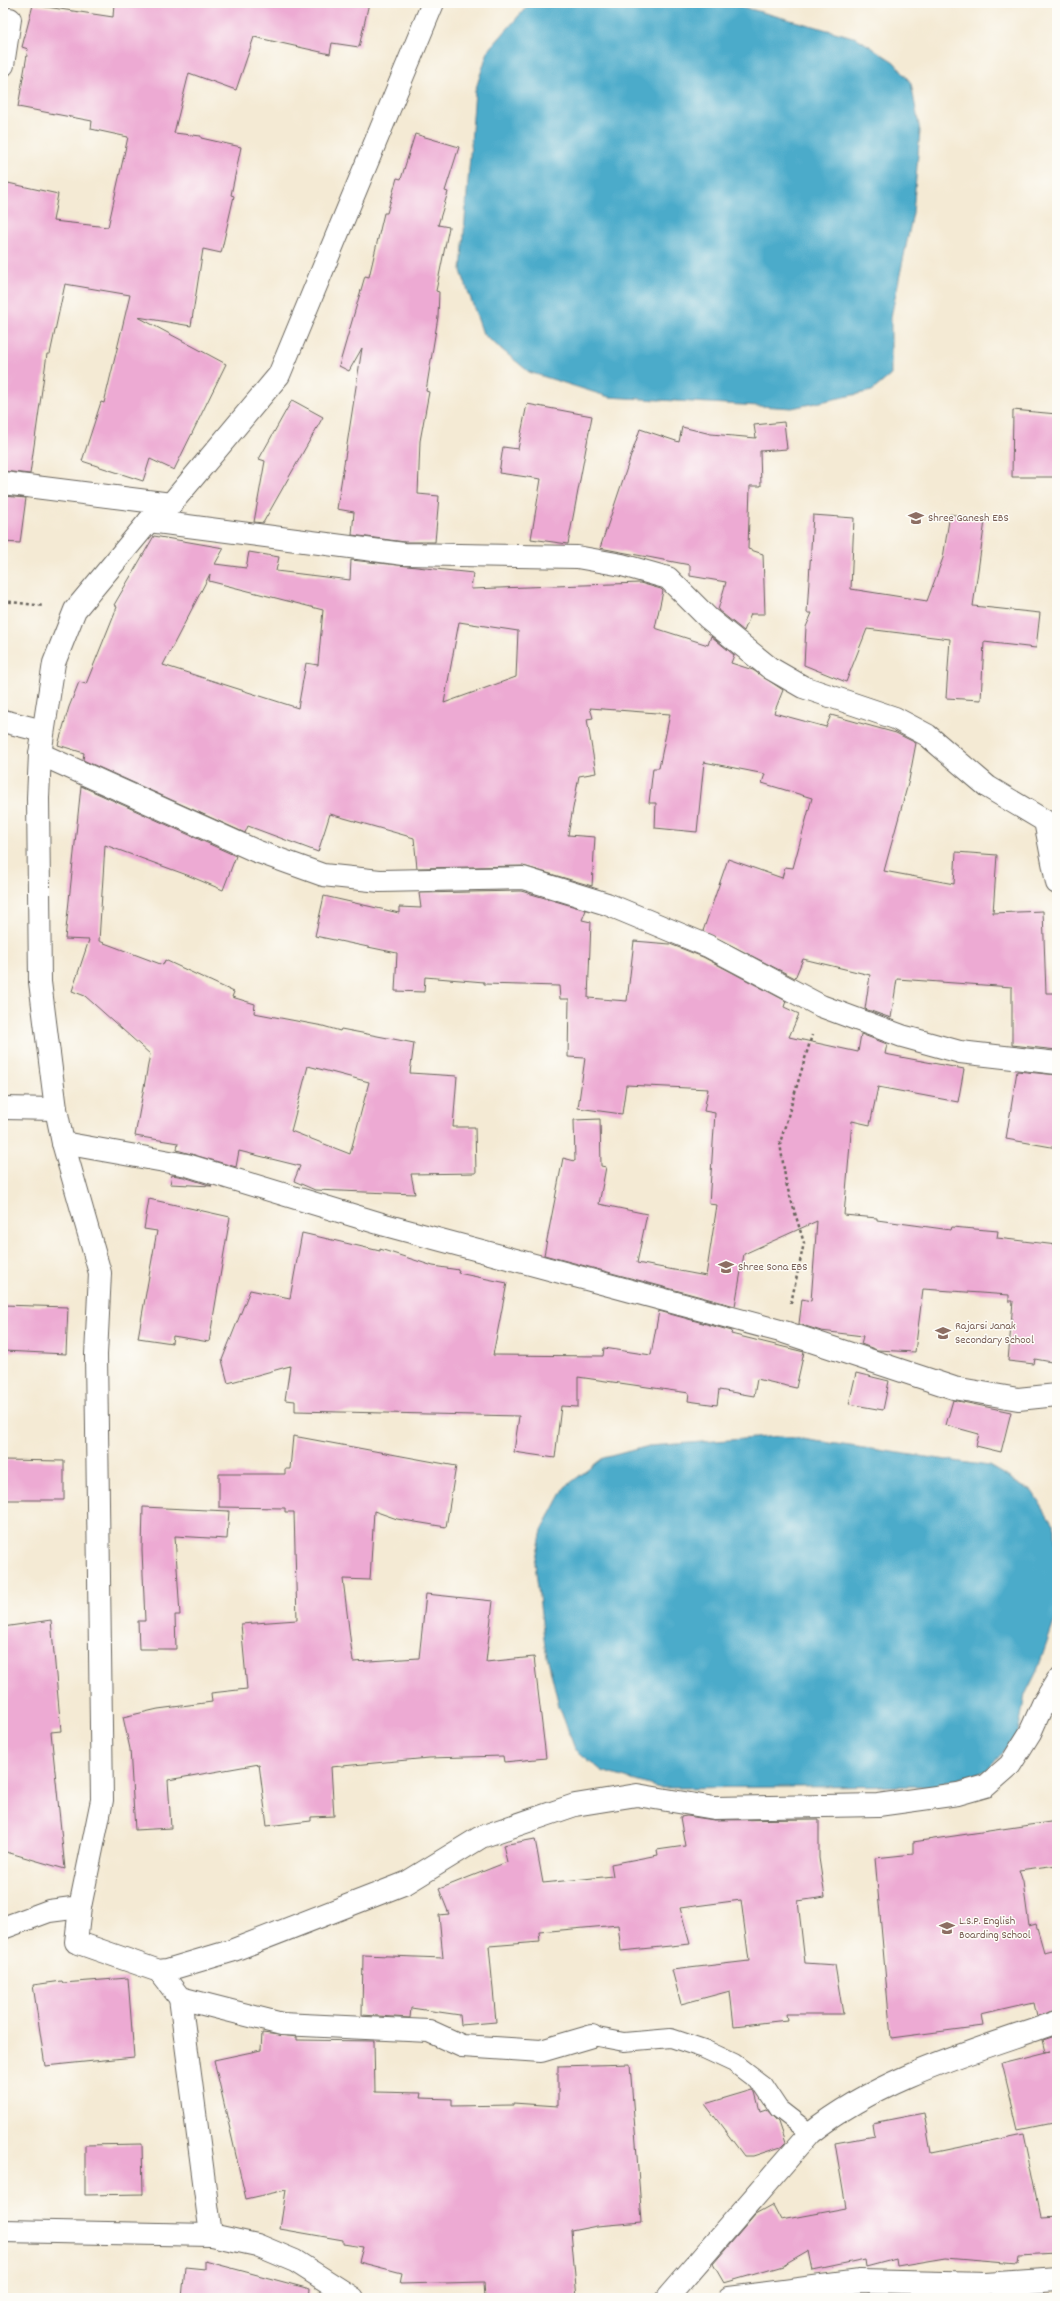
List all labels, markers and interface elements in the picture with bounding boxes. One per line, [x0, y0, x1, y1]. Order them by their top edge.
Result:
school or university icon: Shree Ganesh EBS [907, 509, 925, 527]
place label: Shree Ganesh EBS [928, 510, 1009, 527]
school or university icon: Shree Sona EBS [717, 1258, 735, 1276]
place label: Shree Sona EBS [738, 1259, 808, 1276]
place label: Rajarsi Janak Secondary School [955, 1318, 1034, 1349]
school or university icon: Rajarsi Janak Secondary School [934, 1324, 952, 1342]
place label: L.S.P. English Boarding School [959, 1913, 1031, 1944]
school or university icon: L.S.P. English Boarding School [938, 1919, 956, 1937]

